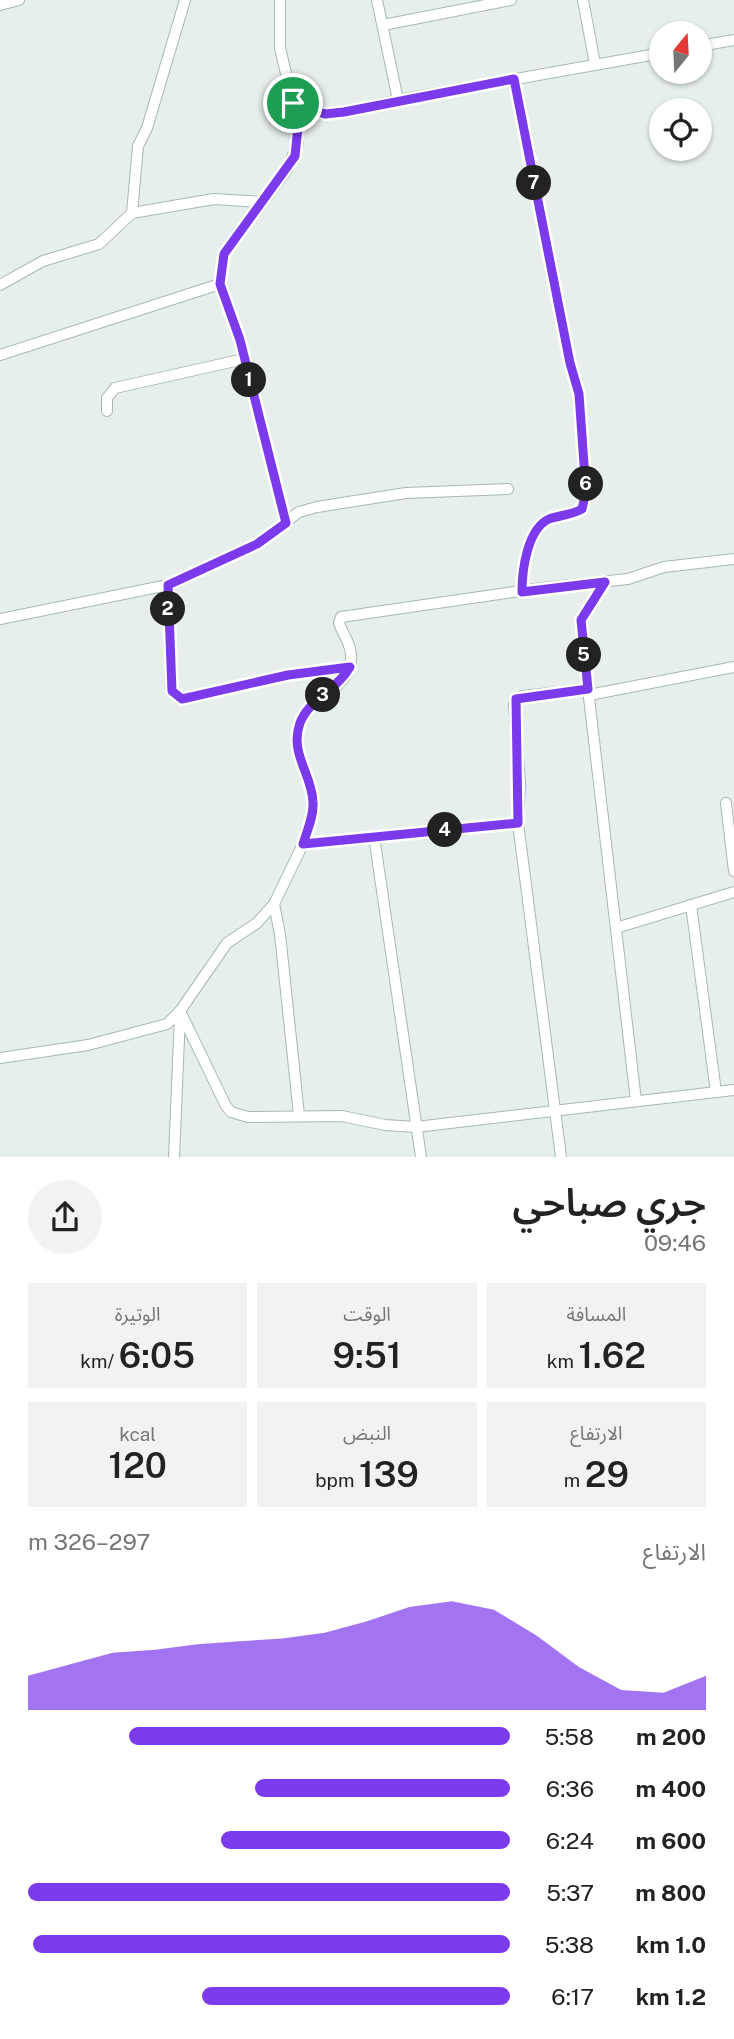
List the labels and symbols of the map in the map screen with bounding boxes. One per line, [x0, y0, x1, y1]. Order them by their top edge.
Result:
north arrow [649, 21, 712, 84]
pin [263, 73, 323, 133]
pin: 7 [516, 166, 552, 200]
pin: 1 [232, 362, 266, 398]
pin: 6 [568, 466, 604, 502]
pin: 2 [150, 592, 186, 626]
pin: 5 [566, 638, 602, 672]
pin: 3 [306, 678, 340, 712]
pin: 4 [428, 812, 462, 848]

